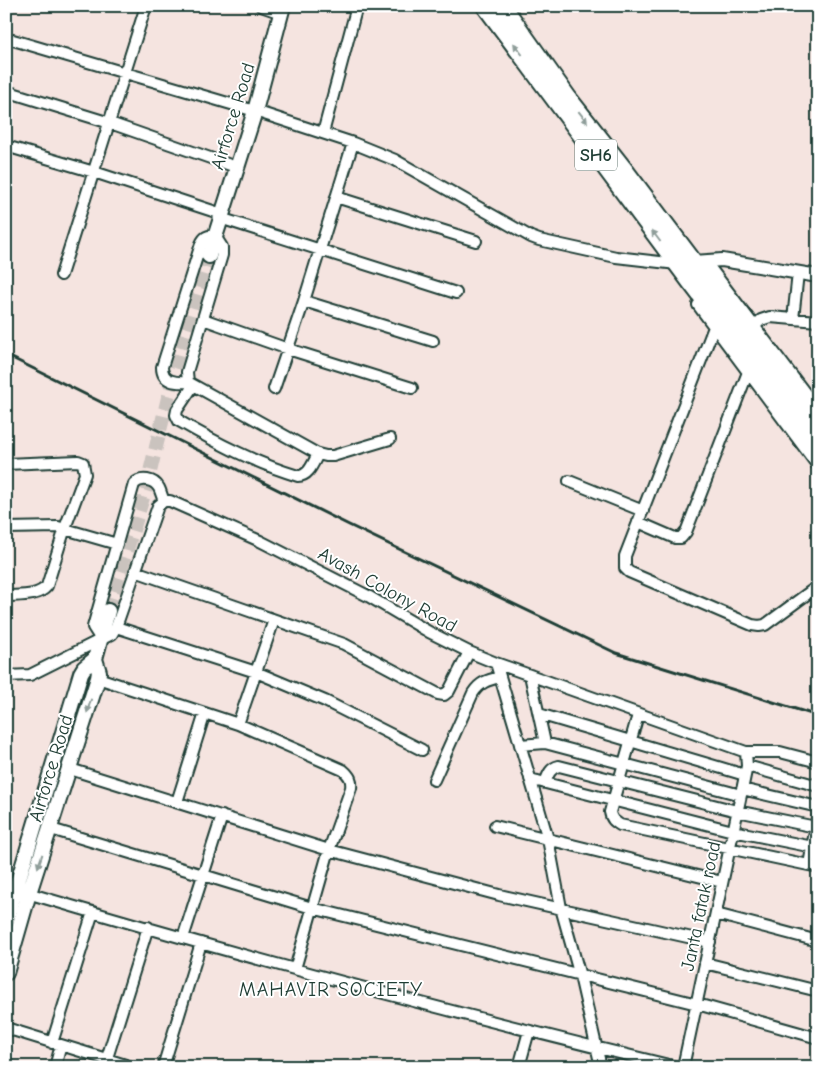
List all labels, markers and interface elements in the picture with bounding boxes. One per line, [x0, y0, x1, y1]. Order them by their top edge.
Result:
one-way arrow [513, 42, 523, 56]
street label: Airforce Road [206, 60, 260, 173]
one-way arrow [578, 110, 589, 123]
road number: SH6 [575, 140, 617, 170]
one-way arrow [651, 229, 661, 243]
street label: Avash Colony Road [314, 543, 461, 637]
one-way arrow [85, 699, 93, 714]
street label: Airforce Road [24, 712, 78, 825]
street label: Janta fatak road [676, 839, 725, 973]
one-way arrow [36, 854, 44, 869]
district label: MAHAVIR SOCIETY [239, 978, 423, 1001]

